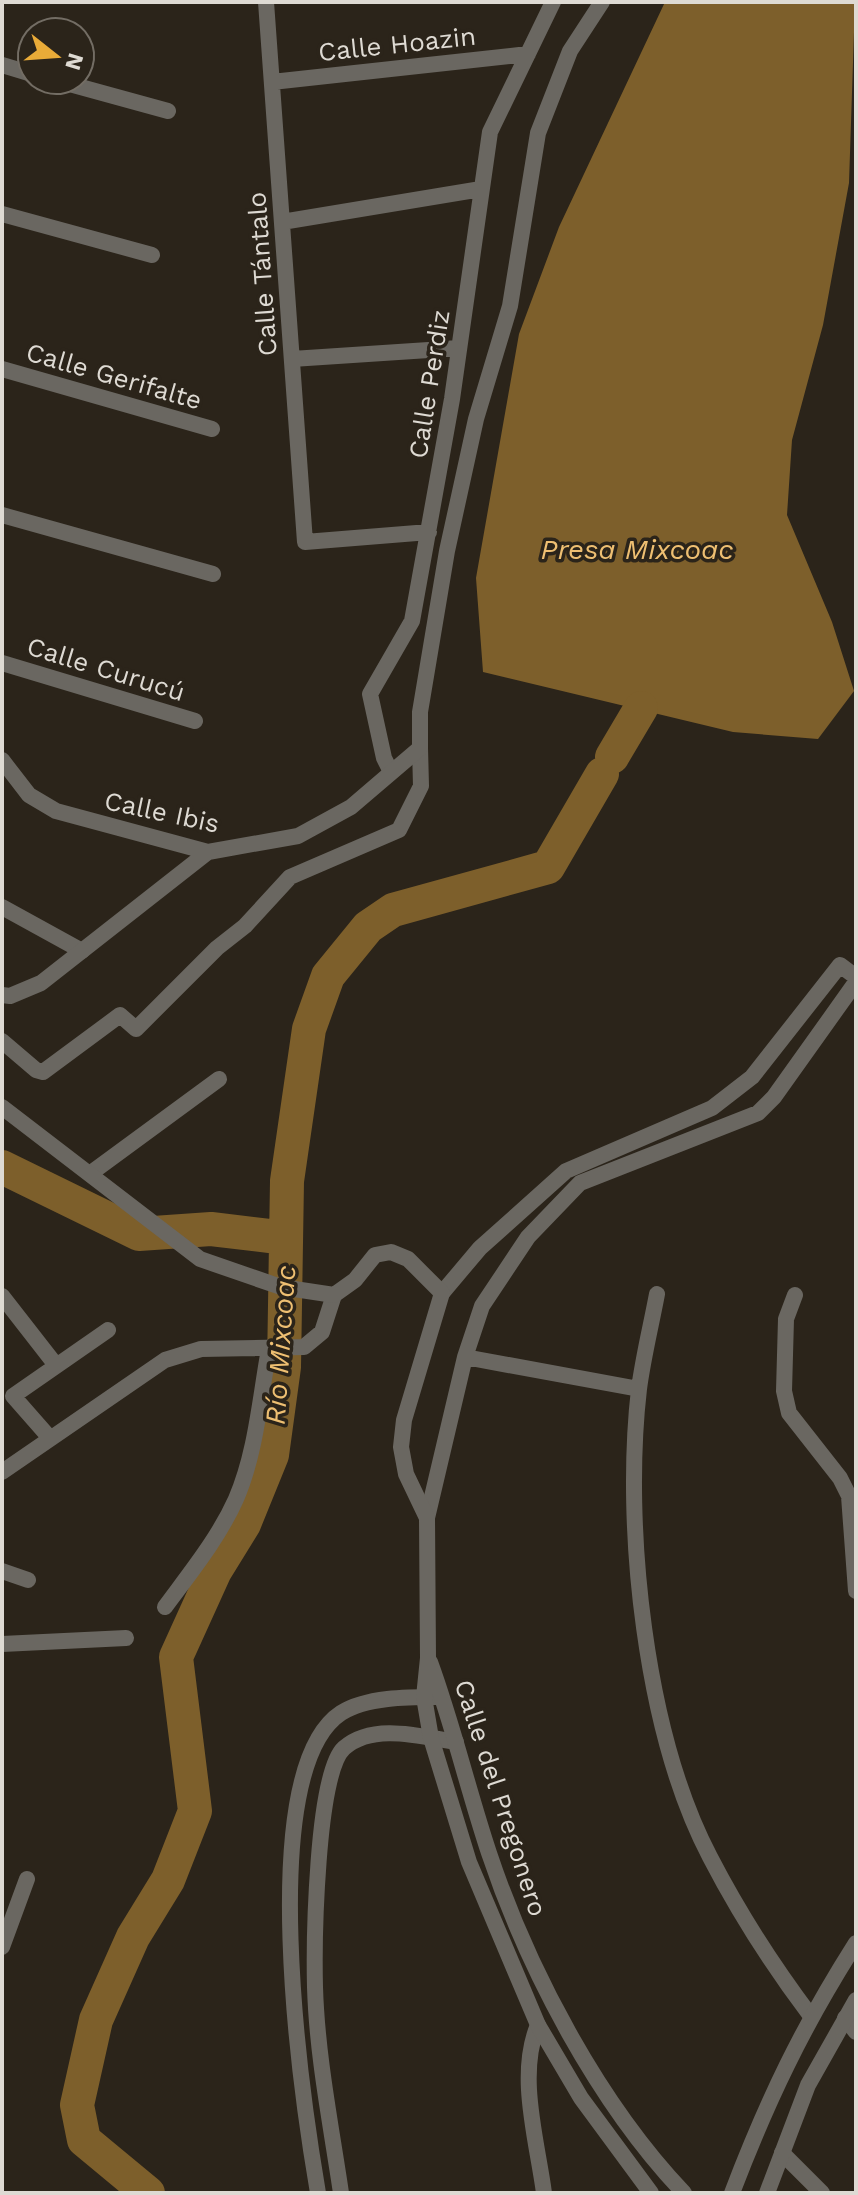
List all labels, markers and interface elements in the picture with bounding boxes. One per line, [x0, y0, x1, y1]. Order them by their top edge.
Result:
north arrow [16, 16, 96, 96]
street label: Calle Hoazin [317, 21, 477, 67]
text: N [60, 50, 89, 73]
street label: Calle Tántalo [241, 191, 283, 357]
street label: Calle Perdiz [402, 307, 456, 461]
street label: Calle Gerifalte [23, 337, 205, 415]
water label: Presa Mixcoac [541, 533, 733, 566]
street label: Calle Curucú [23, 631, 189, 707]
street label: Calle Ibis [102, 785, 222, 839]
water label: Río Mixcoac [258, 1264, 303, 1426]
street label: Calle del Pregonero [449, 1676, 553, 1920]

